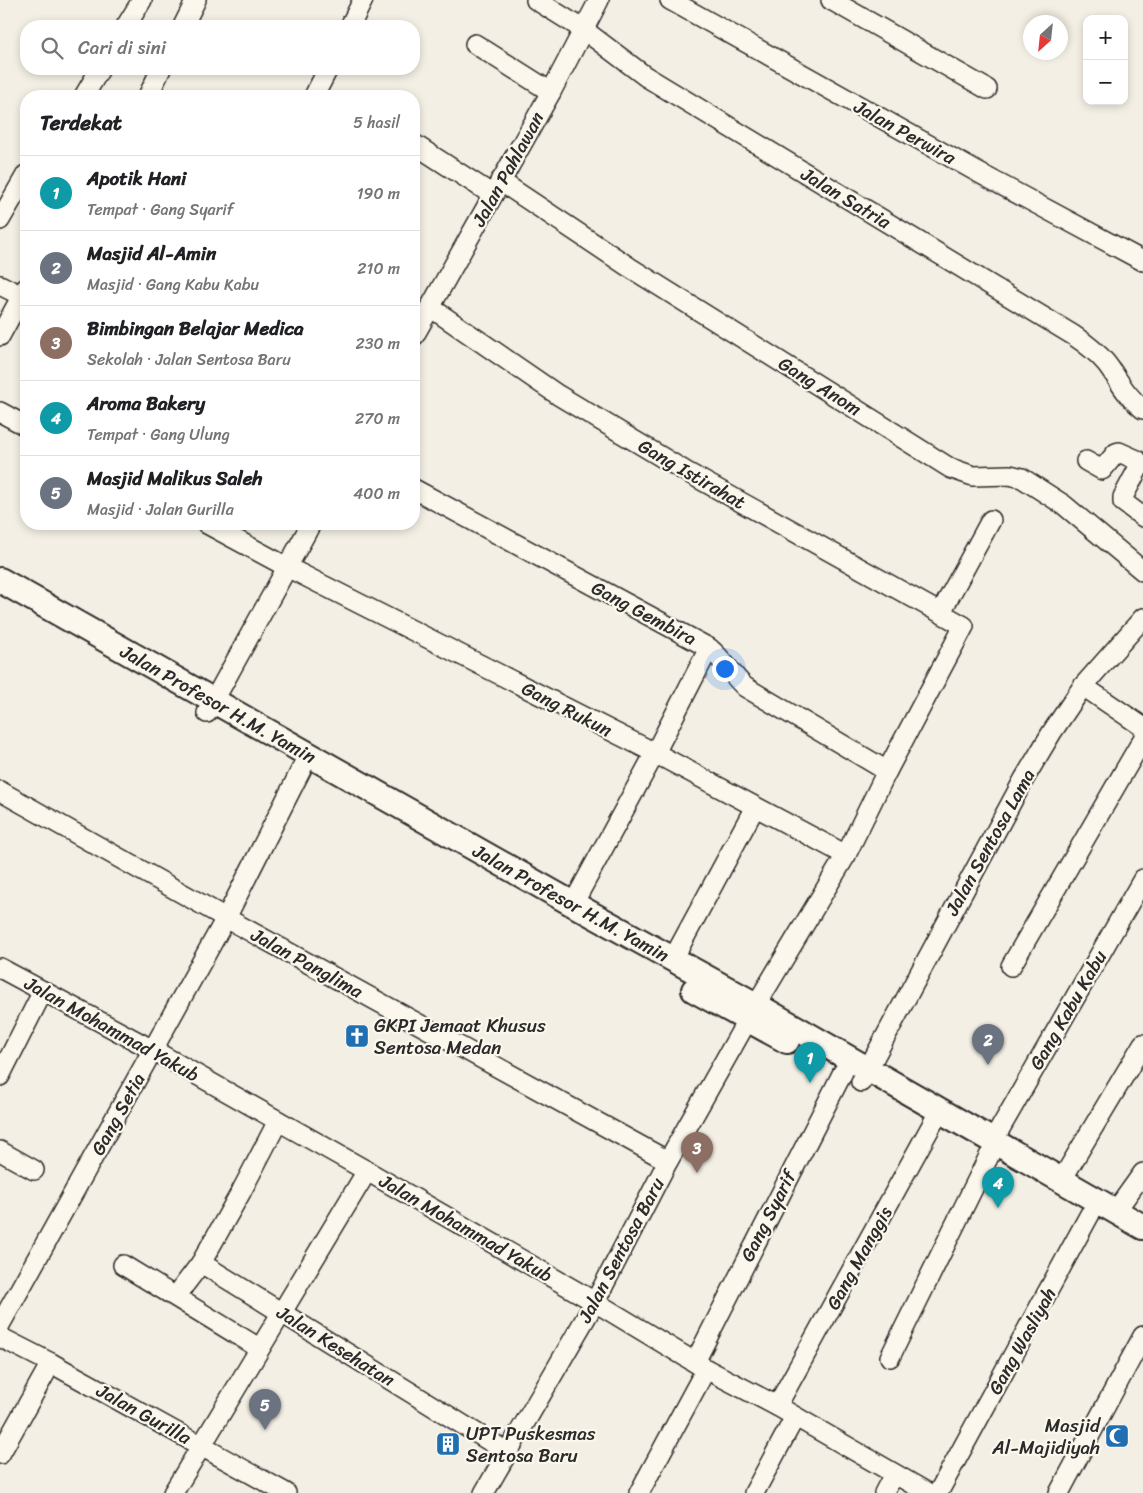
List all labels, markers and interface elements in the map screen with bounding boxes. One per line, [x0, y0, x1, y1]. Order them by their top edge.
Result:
north arrow [1023, 15, 1068, 60]
map controls [1083, 15, 1128, 105]
button: + [1083, 15, 1128, 60]
search box [20, 20, 420, 75]
text: Cari di sini [78, 31, 166, 64]
icon: search [38, 34, 66, 62]
button: − [1083, 60, 1128, 105]
street label: Jalan Perwira [847, 90, 963, 174]
text: Terdekat [40, 104, 122, 142]
street label: Jalan Pahlawan [462, 105, 553, 233]
text: 5 hasil [353, 108, 400, 137]
street label: Jalan Satria [794, 158, 898, 238]
text: Apotik Hani [87, 162, 186, 195]
text: 1 [53, 179, 59, 208]
text: 190 m [357, 179, 400, 208]
text: Tempat · Gang Syarif [87, 195, 234, 224]
text: Masjid Al-Amin [87, 237, 216, 270]
text: 2 [51, 254, 61, 283]
text: 210 m [357, 254, 400, 283]
text: Masjid · Gang Kabu Kabu [87, 270, 259, 299]
text: Bimbingan Belajar Medica [87, 312, 304, 345]
text: 3 [52, 329, 60, 358]
text: 230 m [355, 329, 400, 358]
text: Sekolah · Jalan Sentosa Baru [87, 345, 291, 374]
street label: Gang Anom [772, 347, 869, 425]
text: Aroma Bakery [87, 387, 205, 420]
text: 4 [51, 404, 61, 433]
text: 270 m [355, 404, 400, 433]
text: Tempat · Gang Ulung [87, 420, 230, 449]
street label: Gang Istirahat [632, 430, 752, 518]
text: Masjid Malikus Saleh [87, 462, 262, 495]
text: 5 [51, 479, 61, 508]
text: 400 m [353, 479, 400, 508]
text: Masjid · Jalan Gurilla [87, 495, 234, 524]
street label: Gang Gembira [585, 571, 703, 655]
street label: Jalan Profesor H.M. Yamin [113, 634, 323, 772]
your location [712, 656, 738, 682]
street label: Gang Rukun [516, 672, 618, 746]
street label: Jalan Sentosa Lama [935, 762, 1044, 922]
street label: Jalan Profesor H.M. Yamin [466, 834, 676, 971]
street label: Jalan Panglima [244, 918, 370, 1008]
street label: Gang Kabu Kabu [1020, 944, 1116, 1076]
street label: Jalan Mohammad Yakub [17, 967, 206, 1091]
place label: GKPI Jemaat Khusus Sentosa Medan [374, 1009, 546, 1064]
church icon: GKPI Jemaat Khusus Sentosa Medan [344, 1023, 370, 1049]
pin: 2 [972, 1024, 1004, 1065]
pin: 1 [794, 1042, 826, 1083]
street label: Gang Setia [82, 1066, 155, 1161]
pin: 3 [681, 1132, 713, 1173]
street label: Gang Syarif [731, 1162, 806, 1267]
street label: Jalan Mohammad Yakub [372, 1164, 559, 1291]
pin: 4 [982, 1167, 1014, 1208]
street label: Jalan Sentosa Baru [568, 1171, 673, 1330]
street label: Gang Manggis [817, 1200, 901, 1316]
street label: Gang Wasliyah [979, 1281, 1065, 1401]
street label: Jalan Kesehatan [269, 1296, 402, 1396]
street label: Jalan Gurilla [90, 1374, 198, 1454]
pin: 5 [249, 1389, 281, 1430]
place label: Masjid Al-Majidiyah [991, 1409, 1102, 1464]
place label: UPT Puskesmas Sentosa Baru [466, 1417, 596, 1472]
mosque icon: Masjid Al-Majidiyah [1104, 1423, 1130, 1449]
building icon: UPT Puskesmas Sentosa Baru [435, 1431, 461, 1457]

